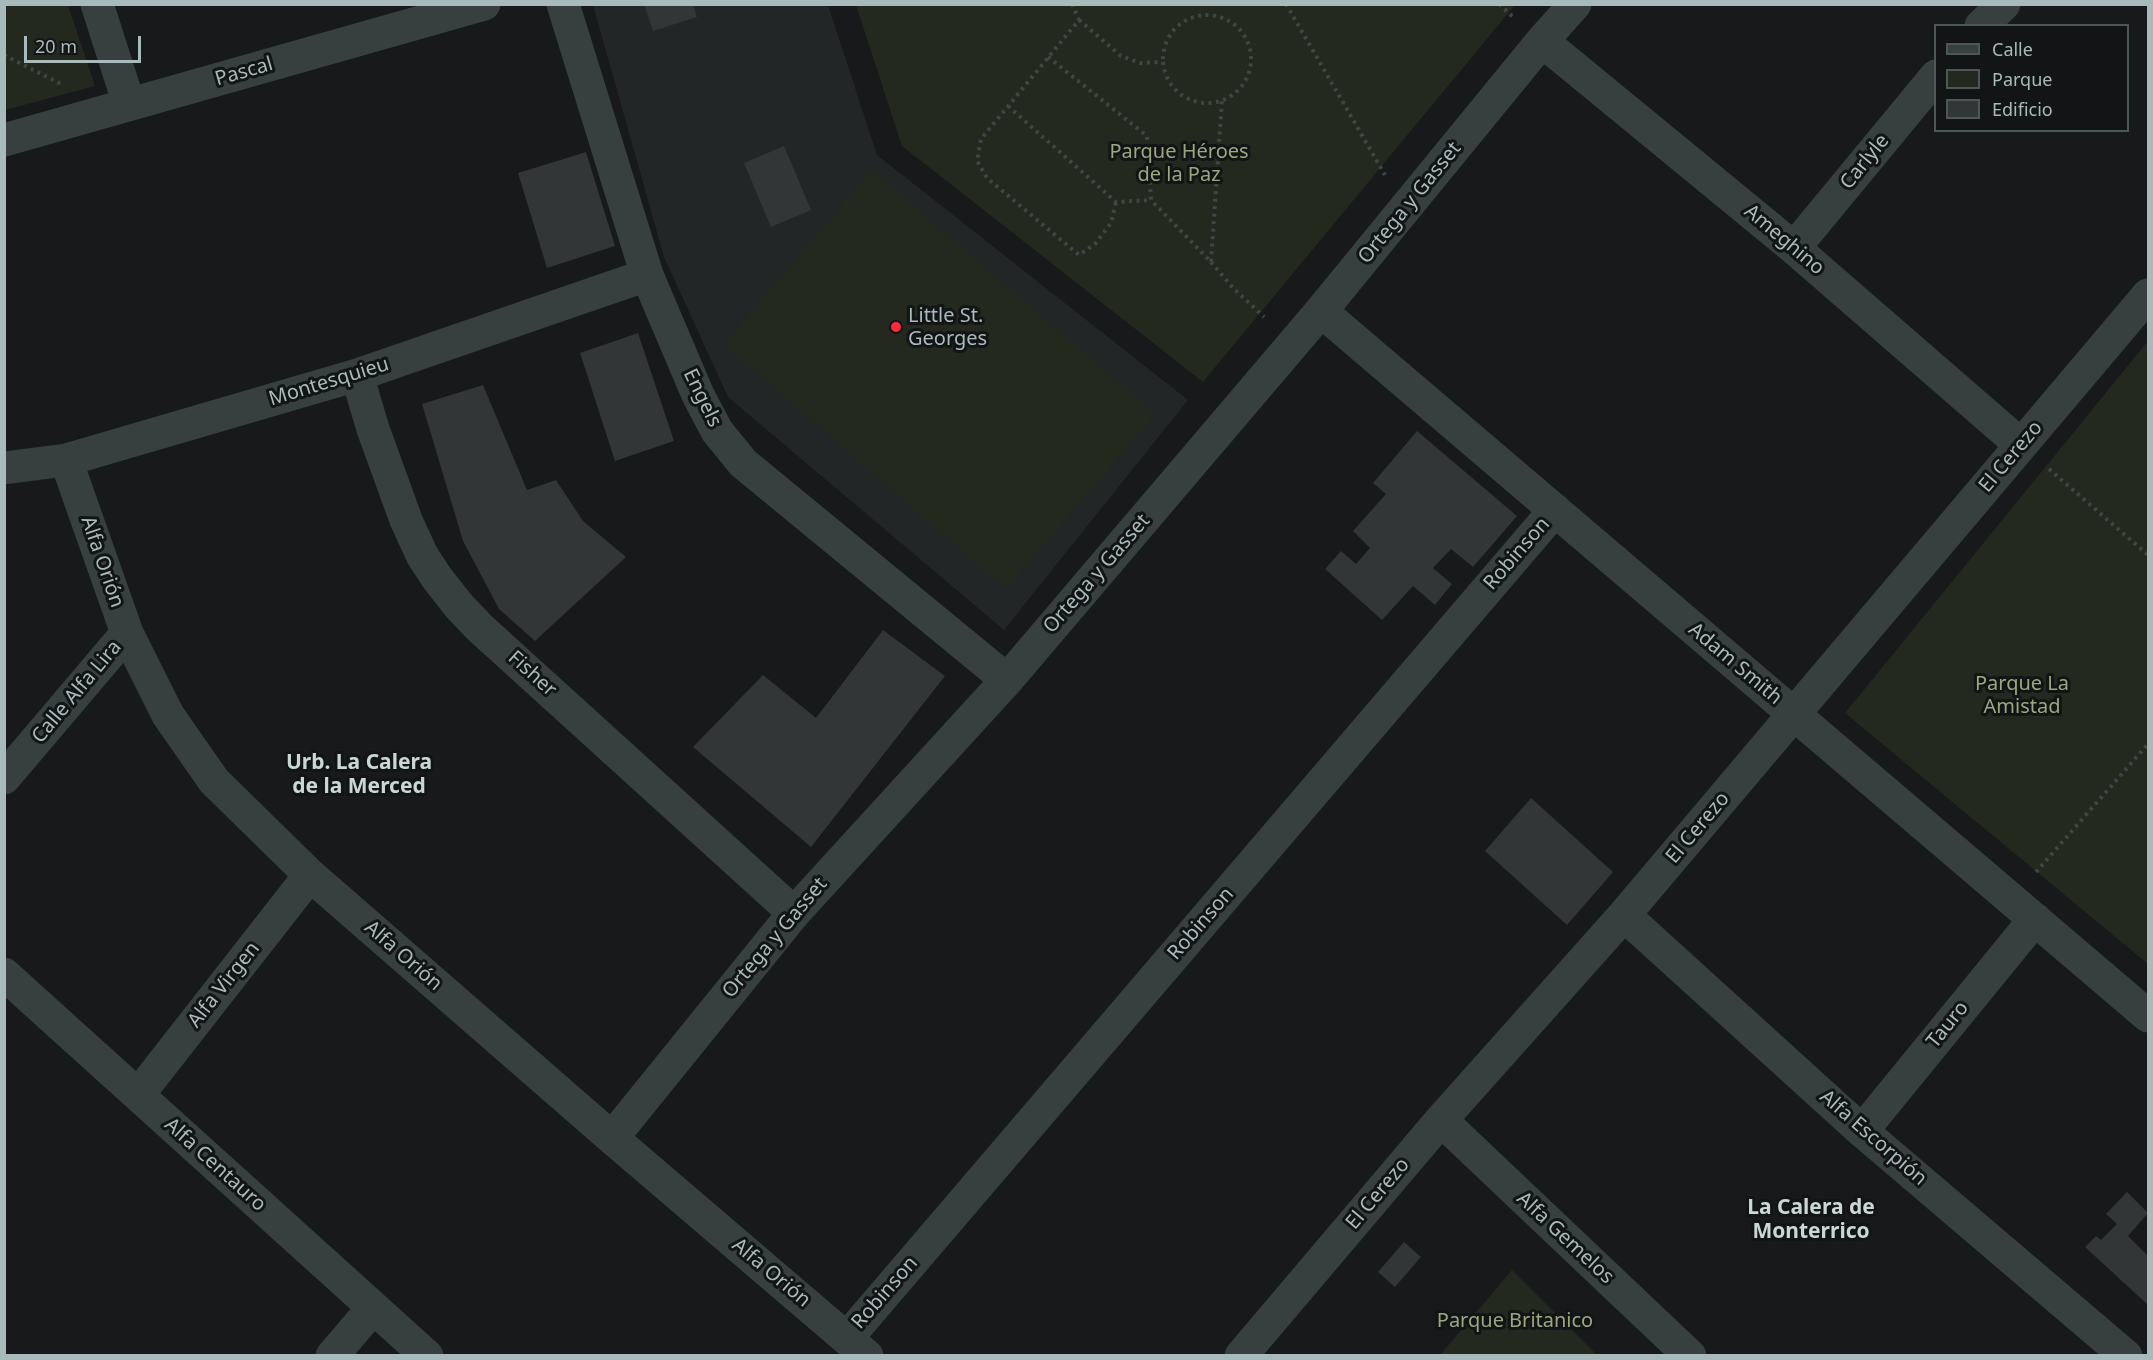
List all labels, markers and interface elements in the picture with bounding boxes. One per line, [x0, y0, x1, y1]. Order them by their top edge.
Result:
scale bar [27, 24, 144, 62]
legend [1934, 24, 2129, 132]
text: 20 m [35, 34, 77, 58]
text: Calle [1992, 37, 2033, 61]
street label: Pascal [212, 52, 276, 92]
text: Parque [1992, 67, 2052, 91]
text: Edificio [1992, 97, 2053, 121]
street label: Carlyle [1836, 130, 1894, 194]
street label: Ortega y Gasset [1353, 137, 1467, 269]
park label: Parque Héroes de la Paz [1109, 140, 1249, 187]
street label: Ameghino [1739, 200, 1829, 280]
place label: Little St. Georges [908, 304, 987, 351]
marker: Little St. Georges [889, 320, 903, 334]
street label: Montesquieu [266, 352, 392, 412]
street label: Engels [678, 365, 726, 431]
street label: El Cerezo [1974, 416, 2048, 498]
street label: Ortega y Gasset [1039, 510, 1155, 638]
street label: Alfa Orión [75, 513, 129, 611]
street label: Robinson [1479, 513, 1555, 595]
street label: Adam Smith [1683, 618, 1787, 710]
street label: Calle Alfa Lira [27, 636, 127, 748]
street label: Fisher [503, 646, 561, 702]
park label: Parque La Amistad [1975, 672, 2069, 719]
district label: Urb. La Calera de la Merced [286, 750, 432, 800]
street label: El Cerezo [1661, 787, 1735, 869]
street label: Ortega y Gasset [718, 873, 832, 1003]
street label: Robinson [1163, 883, 1239, 965]
street label: Alfa Orión [359, 916, 447, 996]
street label: Alfa Virgen [183, 937, 265, 1033]
street label: Tauro [1922, 997, 1974, 1053]
street label: Alfa Escorpión [1815, 1085, 1931, 1191]
street label: Alfa Centauro [159, 1113, 271, 1217]
street label: El Cerezo [1341, 1153, 1415, 1235]
street label: Alfa Gemelos [1512, 1187, 1618, 1289]
district label: La Calera de Monterrico [1747, 1195, 1875, 1245]
street label: Alfa Orión [727, 1233, 815, 1313]
street label: Robinson [847, 1252, 923, 1334]
park label: Parque Britanico [1437, 1309, 1593, 1333]

